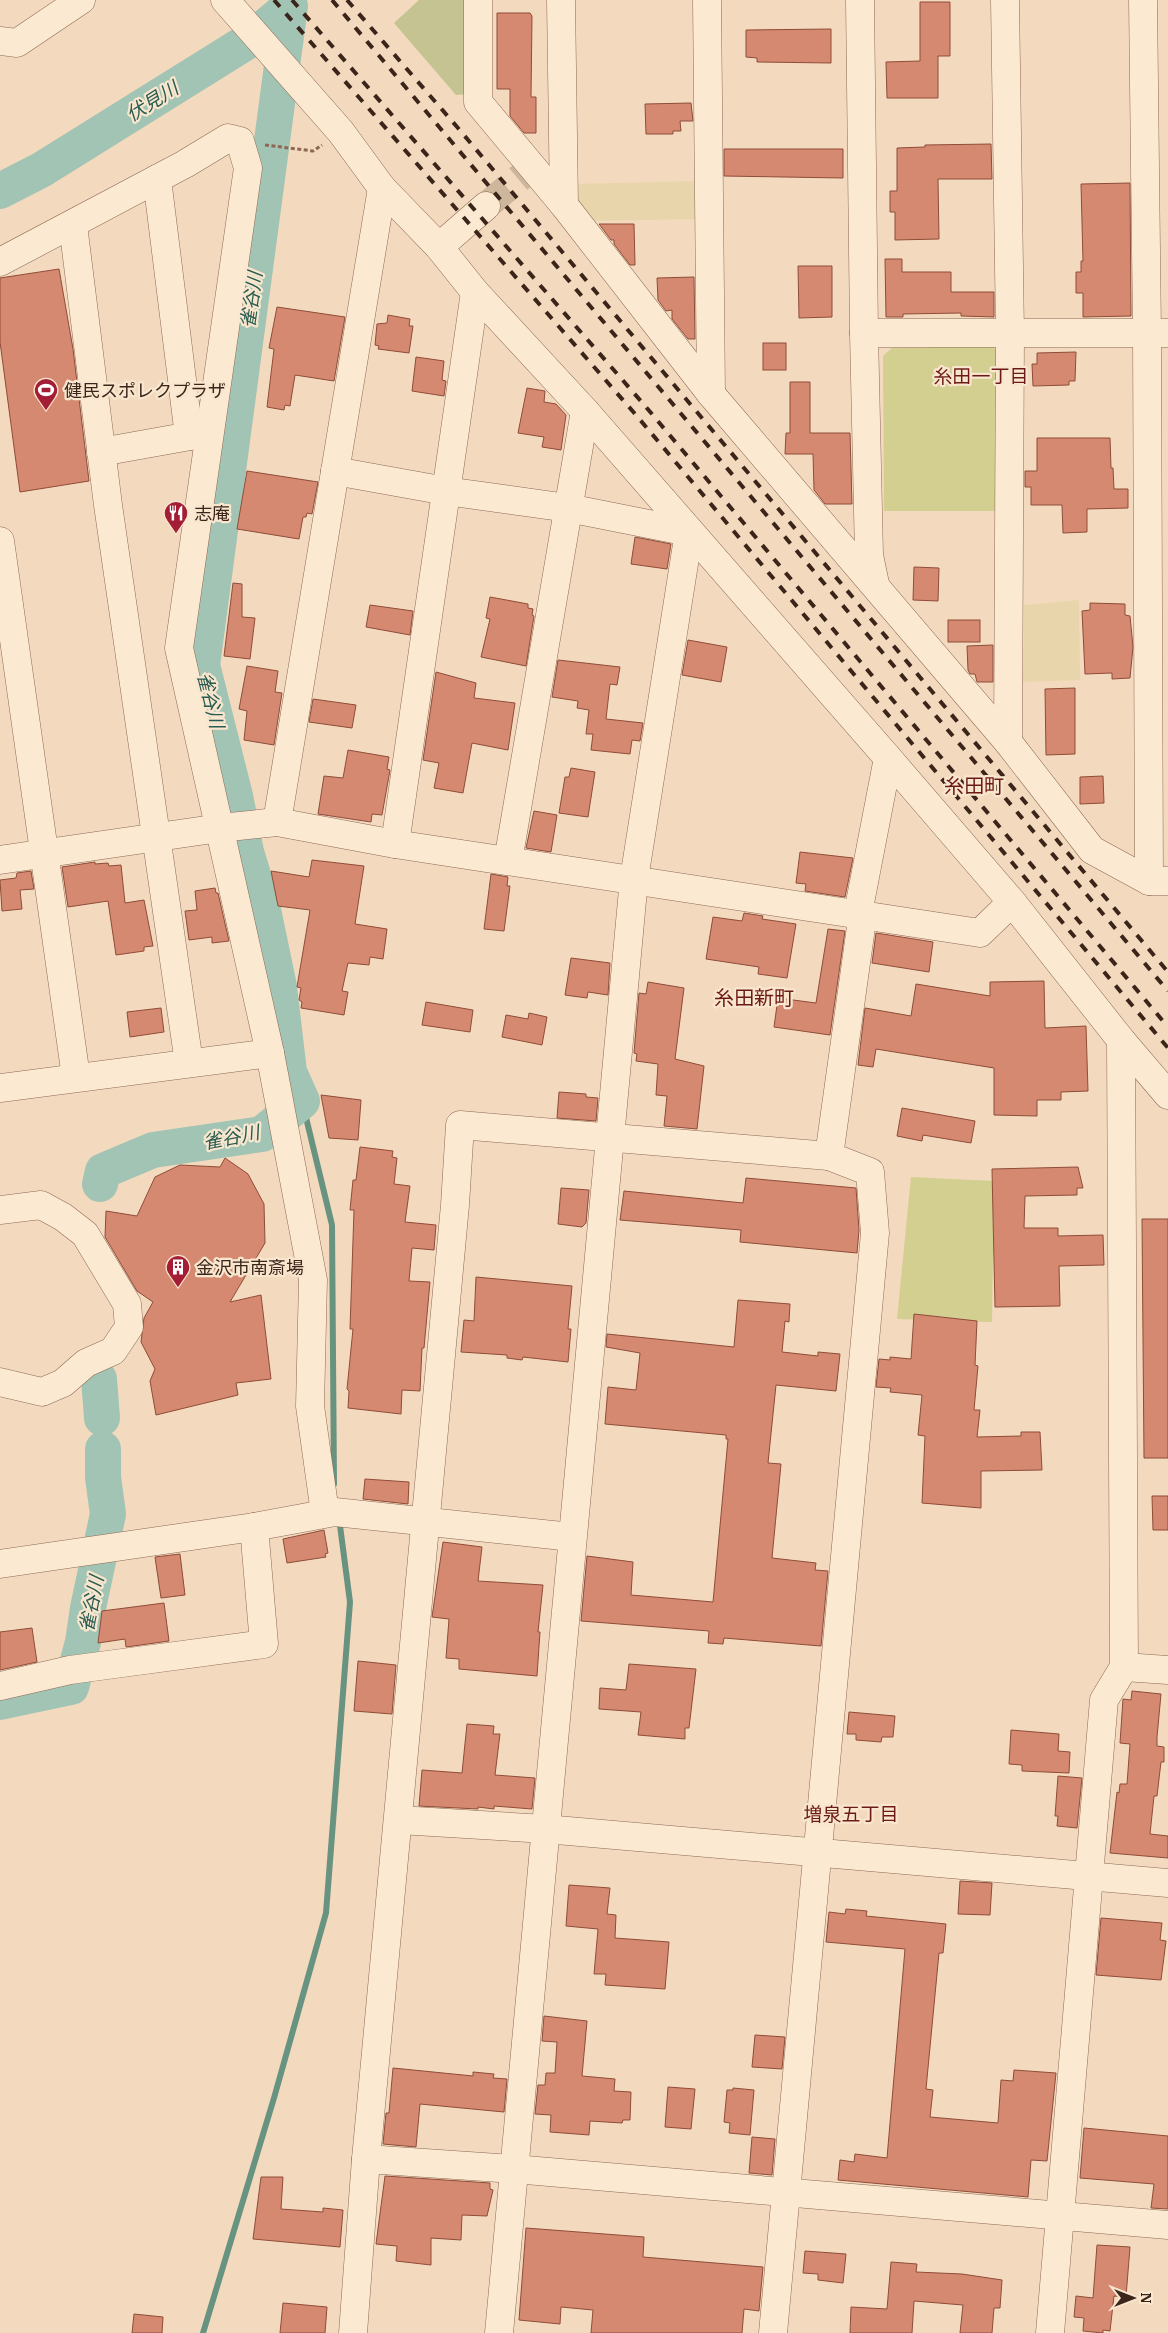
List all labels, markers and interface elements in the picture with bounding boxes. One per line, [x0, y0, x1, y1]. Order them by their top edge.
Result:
water label: 伏見川 [121, 75, 184, 126]
water label: 雀谷川 [235, 268, 267, 330]
district label: 糸田一丁目 [933, 364, 1029, 388]
sports icon: 健民スポレクプラザ [33, 377, 59, 411]
place label: 健民スポレクプラザ [64, 379, 226, 402]
restaurant icon: 志庵 [163, 500, 189, 534]
place label: 志庵 [194, 502, 230, 525]
water label: 雀谷川 [192, 669, 230, 732]
district label: 糸田町 [944, 772, 1004, 799]
district label: 糸田新町 [714, 984, 794, 1011]
water label: 雀谷川 [201, 1119, 263, 1154]
building icon: 金沢市南斎場 [165, 1254, 191, 1288]
place label: 金沢市南斎場 [196, 1256, 304, 1279]
water label: 雀谷川 [74, 1572, 109, 1634]
district label: 増泉五丁目 [803, 1802, 899, 1826]
north arrow [1108, 2273, 1158, 2323]
text: N [1137, 2292, 1155, 2304]

